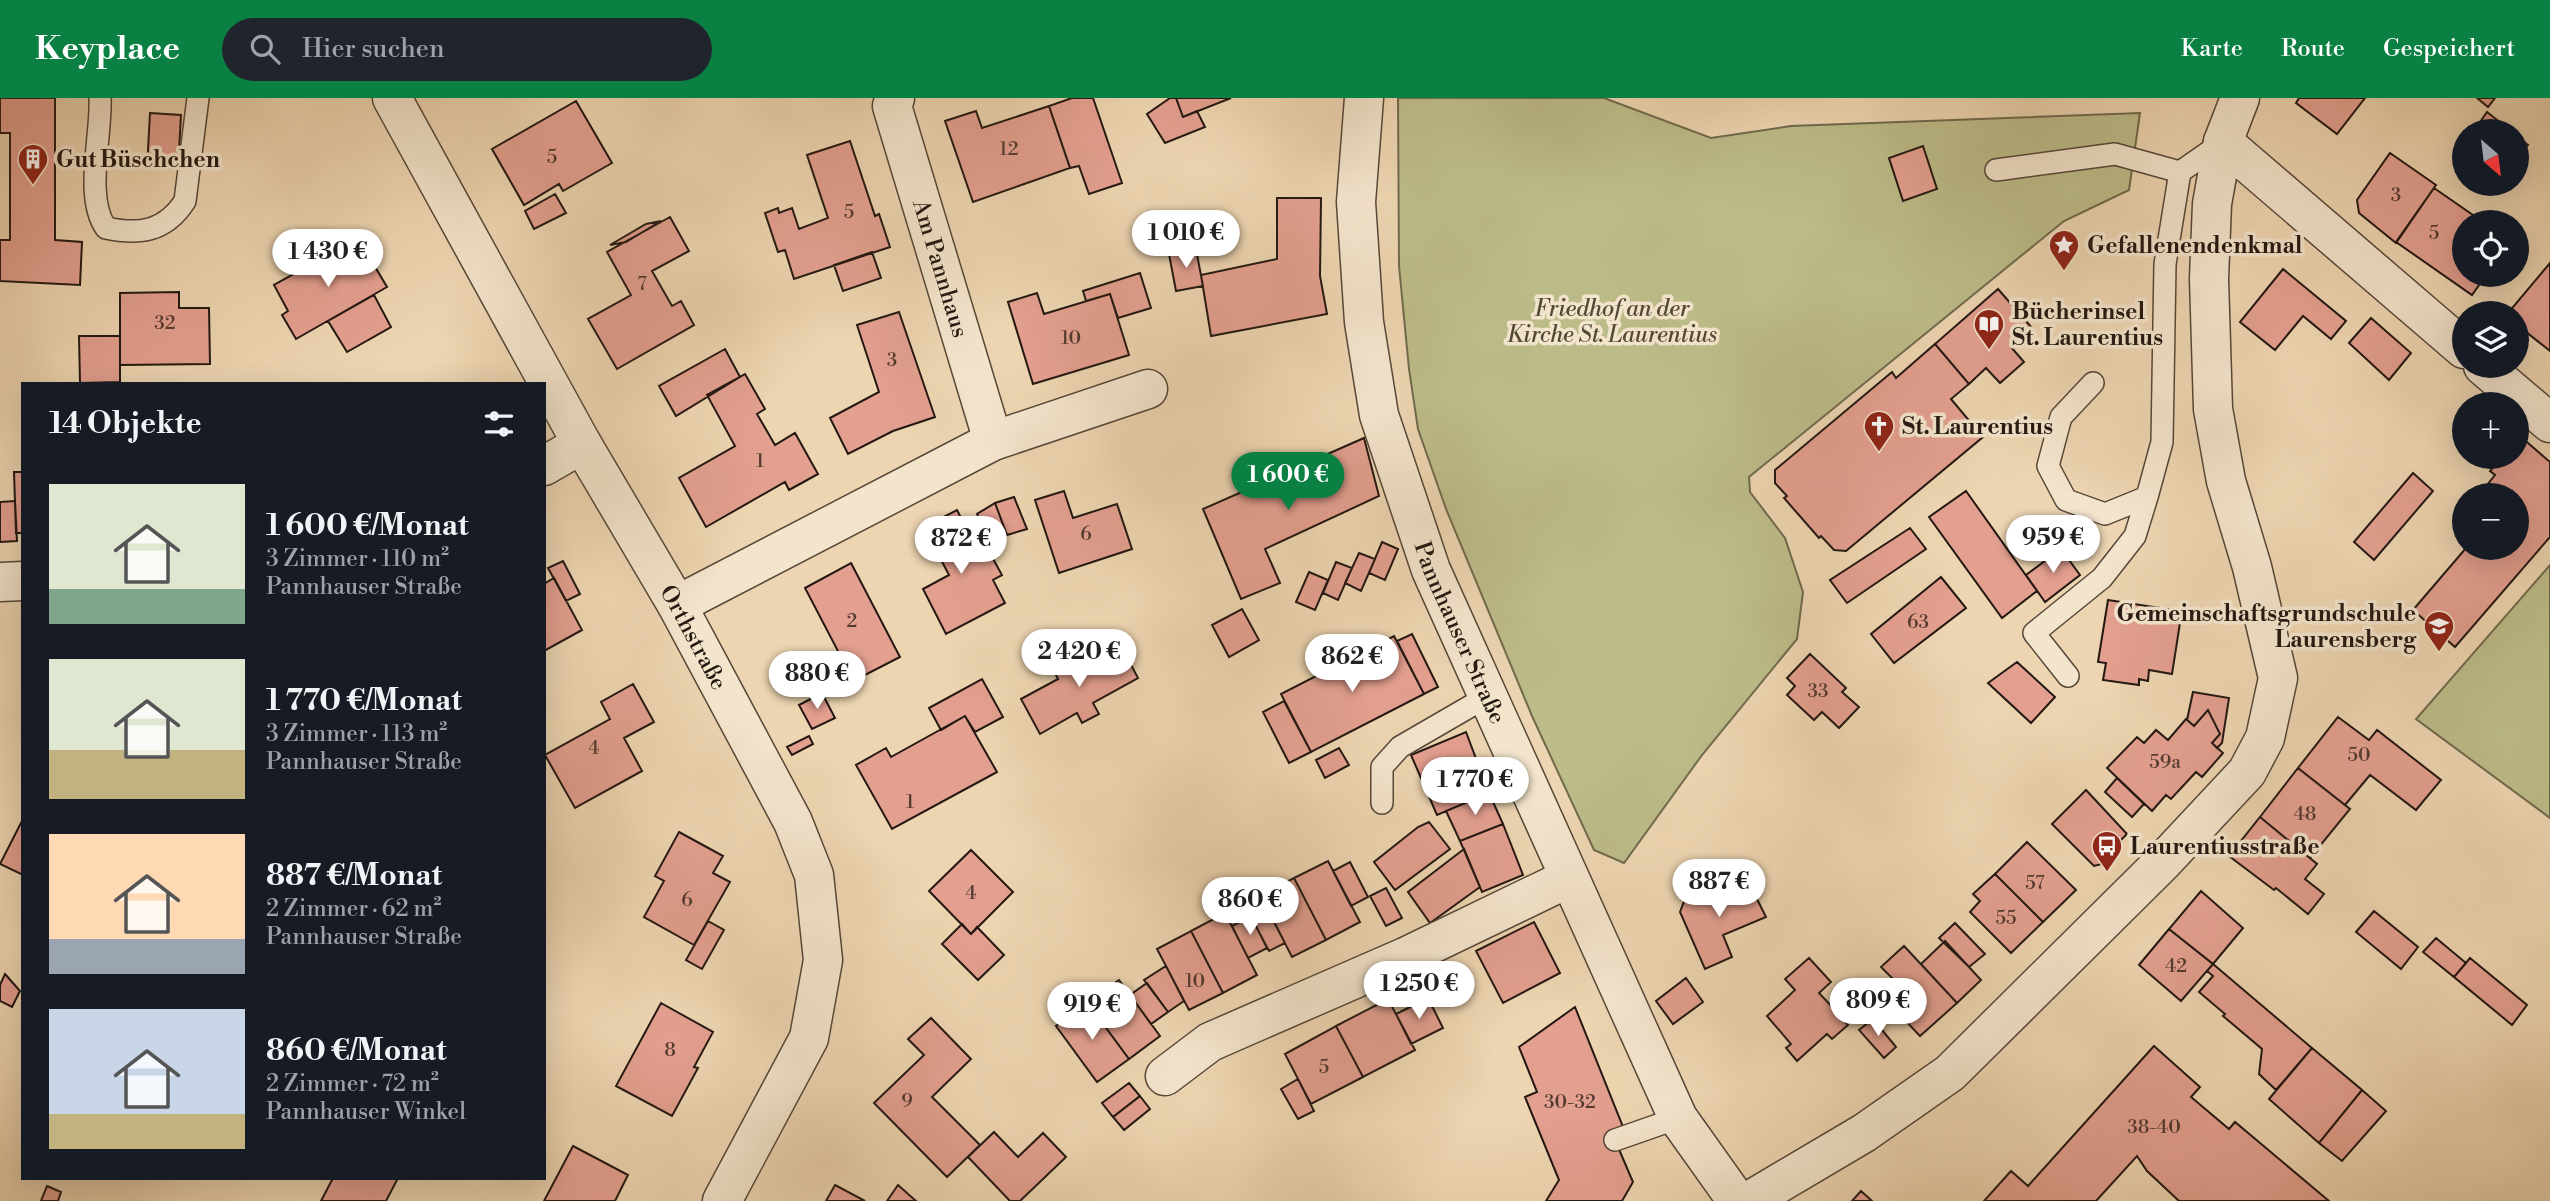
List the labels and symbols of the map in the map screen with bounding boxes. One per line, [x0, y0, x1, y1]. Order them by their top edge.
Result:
north arrow [2452, 119, 2529, 196]
house number: 12 [999, 137, 1019, 161]
building icon: Gut Büschchen [16, 142, 50, 186]
house number: 5 [547, 145, 557, 169]
place label: Gut Büschchen [56, 146, 220, 174]
house number: 3 [2391, 183, 2401, 207]
street label: Am Pannhaus [906, 195, 974, 341]
house number: 5 [844, 200, 854, 224]
pin: 1 010 € [1121, 211, 1251, 270]
house number: 5 [2429, 221, 2439, 245]
place icon: Gefallenendenkmal [2047, 228, 2081, 272]
pin: 1 430 € [263, 230, 393, 289]
place label: Gefallenendenkmal [2087, 232, 2303, 260]
house number: 7 [637, 272, 647, 296]
park label: Friedhof an der Kirche St. Laurentius [1507, 295, 1718, 349]
place label: Bücherinsel St. Laurentius [2012, 298, 2163, 352]
library icon: Bücherinsel St. Laurentius [1972, 307, 2006, 351]
house number: 32 [154, 311, 176, 335]
house number: 10 [1061, 326, 1081, 350]
house number: 3 [887, 348, 897, 372]
church icon: St. Laurentius [1862, 409, 1896, 453]
place label: St. Laurentius [1902, 413, 2053, 441]
house number: 1 [756, 449, 764, 473]
pin: 1 600 € [1223, 452, 1353, 512]
pin: 959 € [2004, 516, 2102, 575]
pin: 872 € [912, 517, 1010, 576]
house number: 6 [1080, 522, 1092, 546]
street label: Pannhauser Straße [1407, 538, 1511, 728]
street label: Orthstraße [653, 580, 733, 695]
place label: Gemeinschaftsgrundschule Laurensberg [2117, 600, 2417, 654]
house number: 2 [847, 609, 857, 633]
school or university icon: Gemeinschaftsgrundschule Laurensberg [2422, 609, 2456, 653]
house number: 63 [1907, 610, 1929, 634]
pin: 2 420 € [1014, 630, 1144, 689]
pin: 862 € [1303, 634, 1401, 694]
pin: 880 € [768, 652, 866, 711]
house number: 33 [1808, 679, 1828, 703]
house number: 4 [588, 736, 600, 760]
house number: 50 [2347, 743, 2371, 767]
house number: 59a [2149, 750, 2181, 774]
pin: 1 770 € [1410, 758, 1540, 817]
house number: 1 [906, 790, 914, 814]
house number: 48 [2294, 802, 2316, 826]
bus stop icon: Laurentiusstraße [2090, 829, 2124, 873]
place label: Laurentiusstraße [2130, 833, 2320, 861]
pin: 887 € [1670, 860, 1768, 919]
house number: 57 [2025, 871, 2045, 895]
pin: 860 € [1201, 878, 1299, 937]
house number: 4 [965, 881, 977, 905]
house number: 6 [681, 888, 693, 912]
house number: 55 [1996, 906, 2016, 930]
house number: 42 [2165, 954, 2187, 978]
pin: 1 250 € [1354, 962, 1484, 1021]
house number: 10 [1185, 969, 1205, 993]
pin: 809 € [1829, 978, 1927, 1038]
pin: 919 € [1043, 982, 1141, 1042]
house number: 8 [664, 1038, 676, 1062]
house number: 5 [1319, 1055, 1329, 1079]
house number: 9 [901, 1089, 913, 1113]
house number: 30-32 [1544, 1090, 1596, 1114]
house number: 38-40 [2127, 1115, 2181, 1139]

